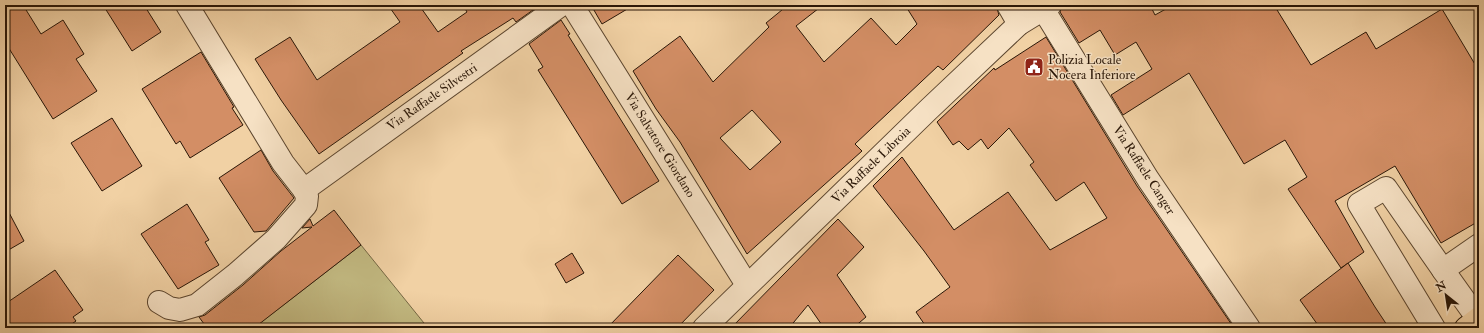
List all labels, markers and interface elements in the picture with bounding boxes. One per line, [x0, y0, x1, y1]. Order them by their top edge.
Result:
place label: Polizia Locale Nocera Inferiore [1048, 52, 1136, 83]
public building icon: Polizia Locale Nocera Inferiore [1023, 56, 1045, 78]
street label: Via Raffaele Silvestri [384, 60, 481, 134]
street label: Via Salvatore Giordano [621, 90, 699, 200]
street label: Via Raffaele Canger [1109, 122, 1179, 218]
street label: Via Raffaele Libroia [828, 123, 914, 207]
north arrow [1426, 275, 1466, 315]
text: N [1433, 278, 1450, 295]

